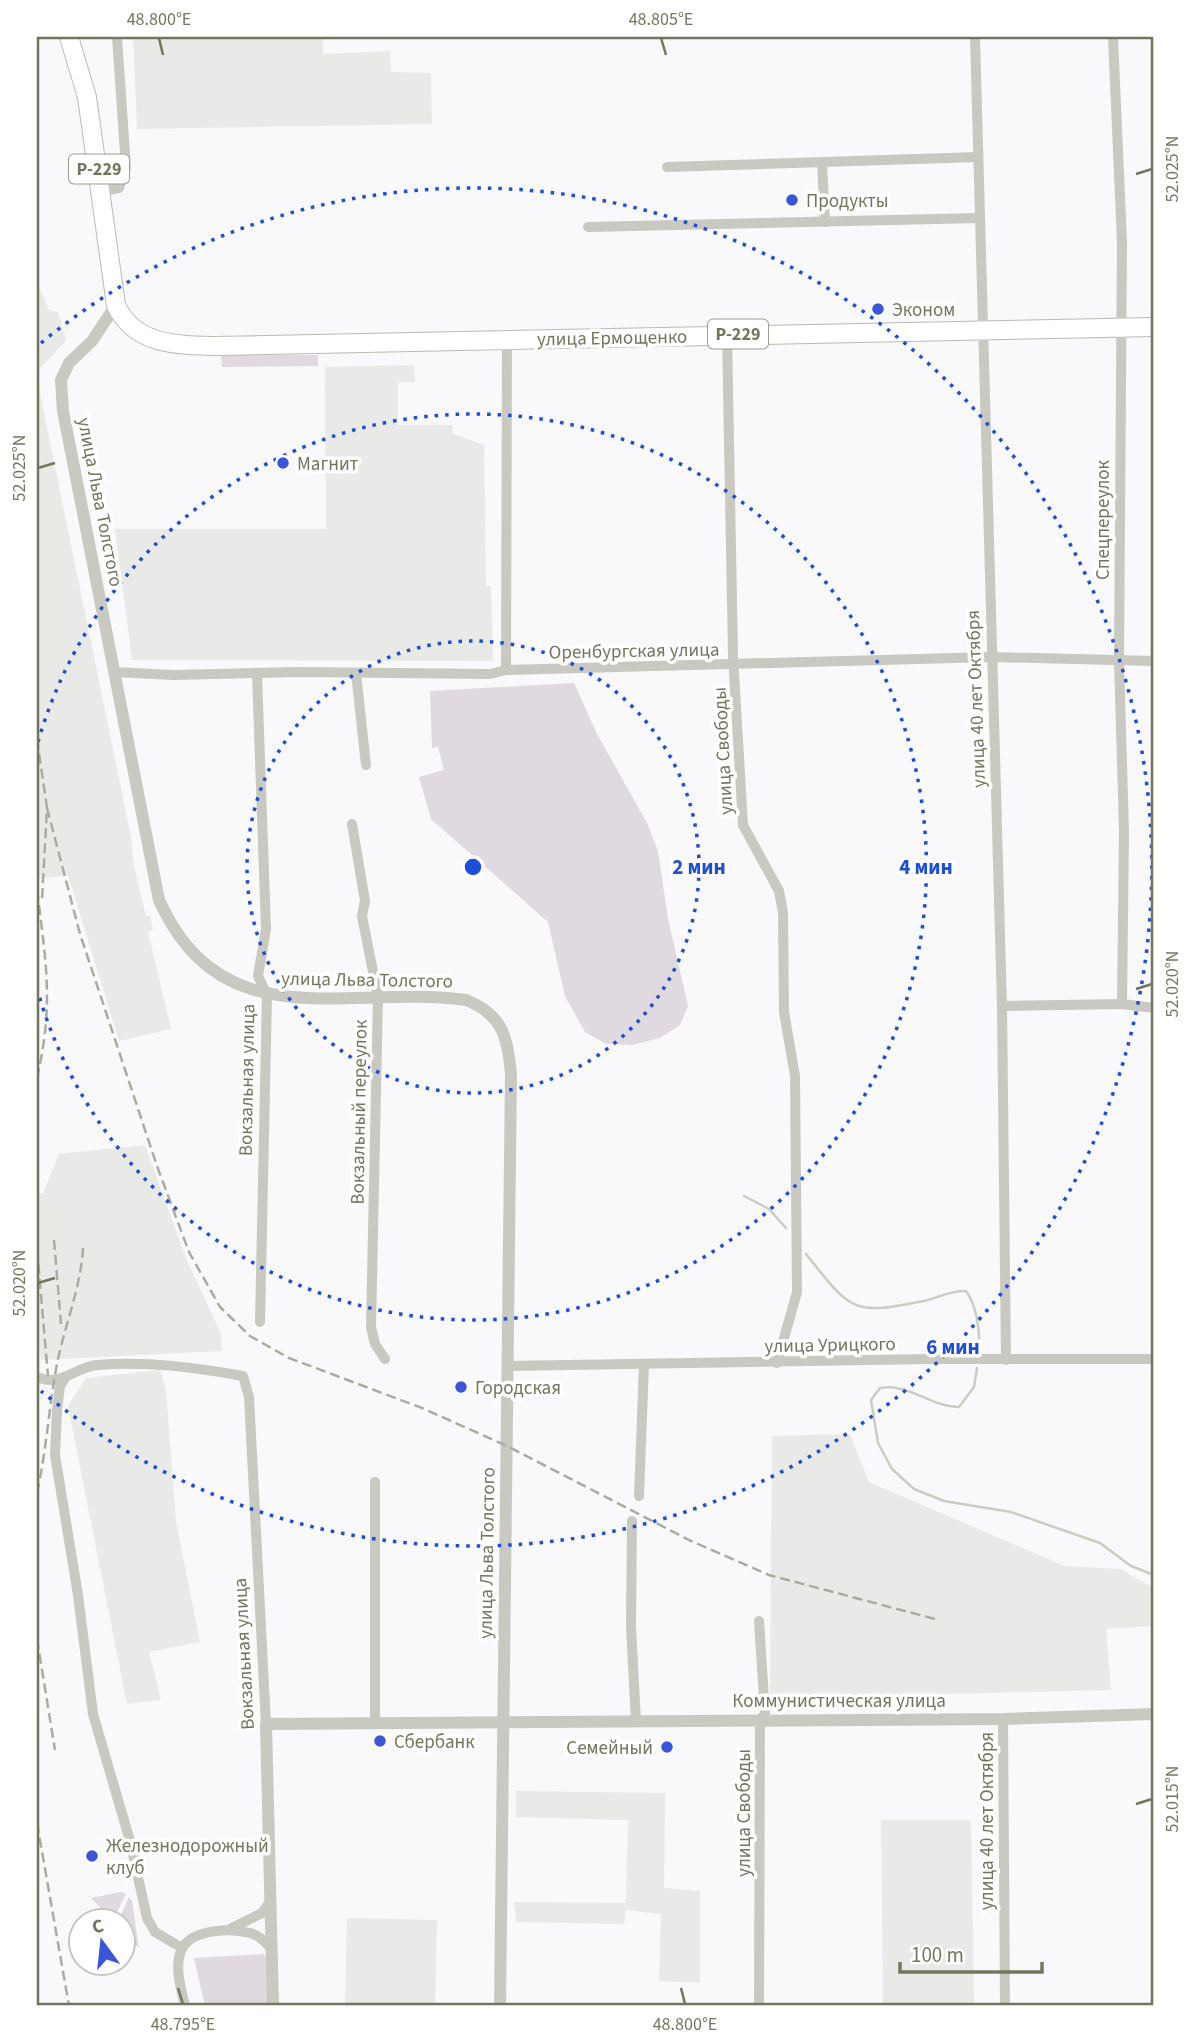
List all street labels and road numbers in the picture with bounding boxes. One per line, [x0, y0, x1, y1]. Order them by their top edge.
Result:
road number: Р-229 [69, 154, 129, 184]
road number: Р-229 [708, 320, 768, 348]
street label: улица Ермощенко [537, 324, 687, 353]
street label: улица Льва Толстого [70, 415, 129, 589]
street label: Спецпереулок [1090, 459, 1117, 580]
street label: улица 40 лет Октября [960, 609, 993, 789]
street label: Оренбургская улица [548, 637, 720, 666]
street label: улица Свободы [707, 686, 740, 816]
street label: улица Льва Толстого [281, 966, 453, 995]
street label: Вокзальная улица [233, 1004, 262, 1156]
street label: Вокзальный переулок [344, 1019, 375, 1205]
street label: улица Урицкого [764, 1331, 896, 1360]
street label: улица Льва Толстого [473, 1467, 502, 1639]
street label: Вокзальная улица [227, 1577, 262, 1731]
street label: Коммунистическая улица [732, 1688, 946, 1715]
street label: улица 40 лет Октября [974, 1732, 1001, 1910]
street label: улица Свободы [731, 1749, 758, 1877]

